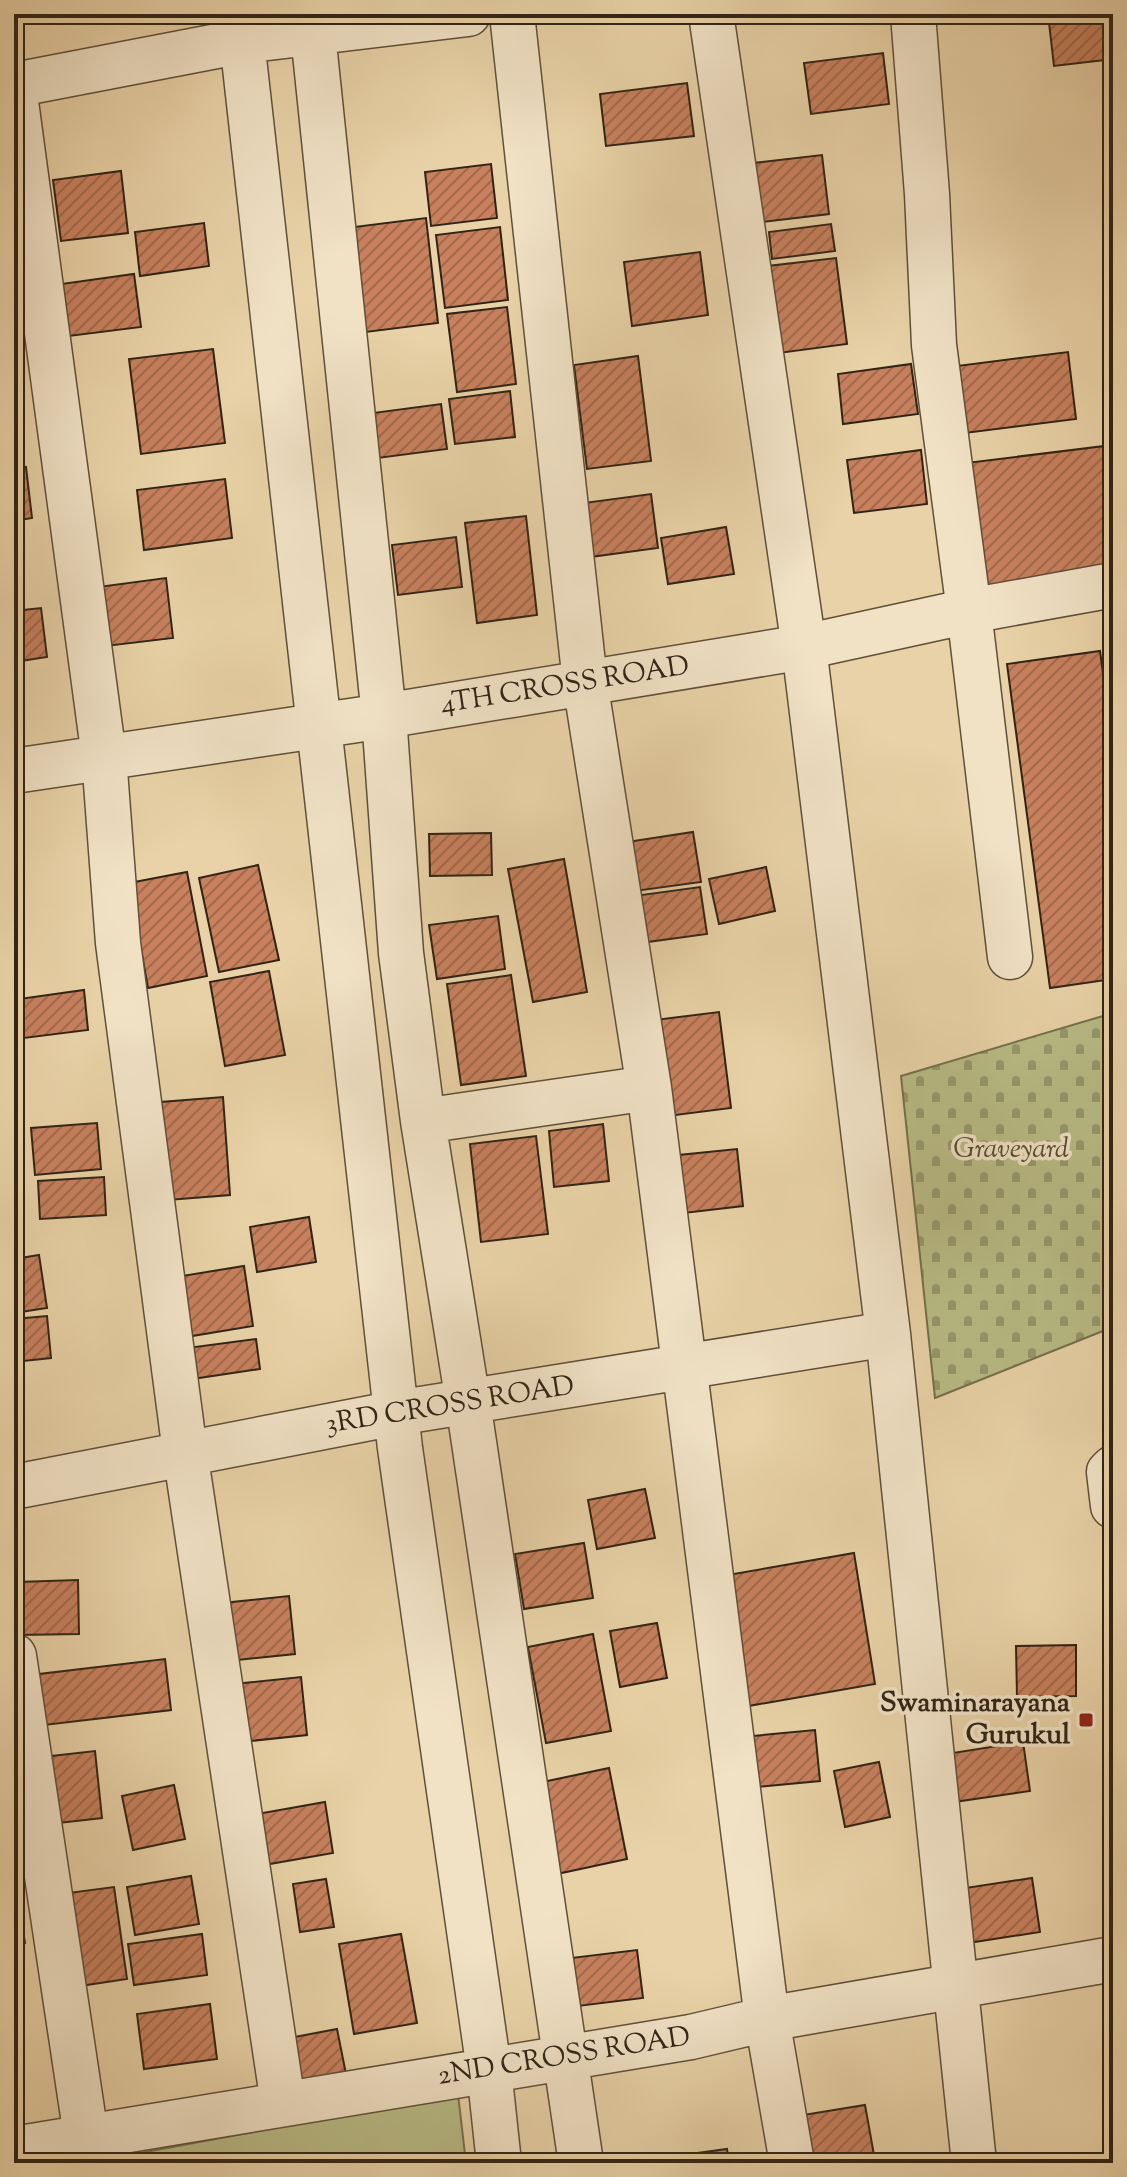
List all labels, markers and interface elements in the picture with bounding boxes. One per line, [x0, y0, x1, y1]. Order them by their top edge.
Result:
street label: 4TH CROSS ROAD [438, 647, 692, 725]
park label: Graveyard [953, 1130, 1069, 1170]
street label: 3RD CROSS ROAD [323, 1367, 577, 1445]
place label: Swaminarayana Gurukul [880, 1684, 1070, 1756]
marker: Swaminarayana Gurukul [1077, 1711, 1095, 1729]
street label: 2ND CROSS ROAD [435, 2017, 693, 2097]

